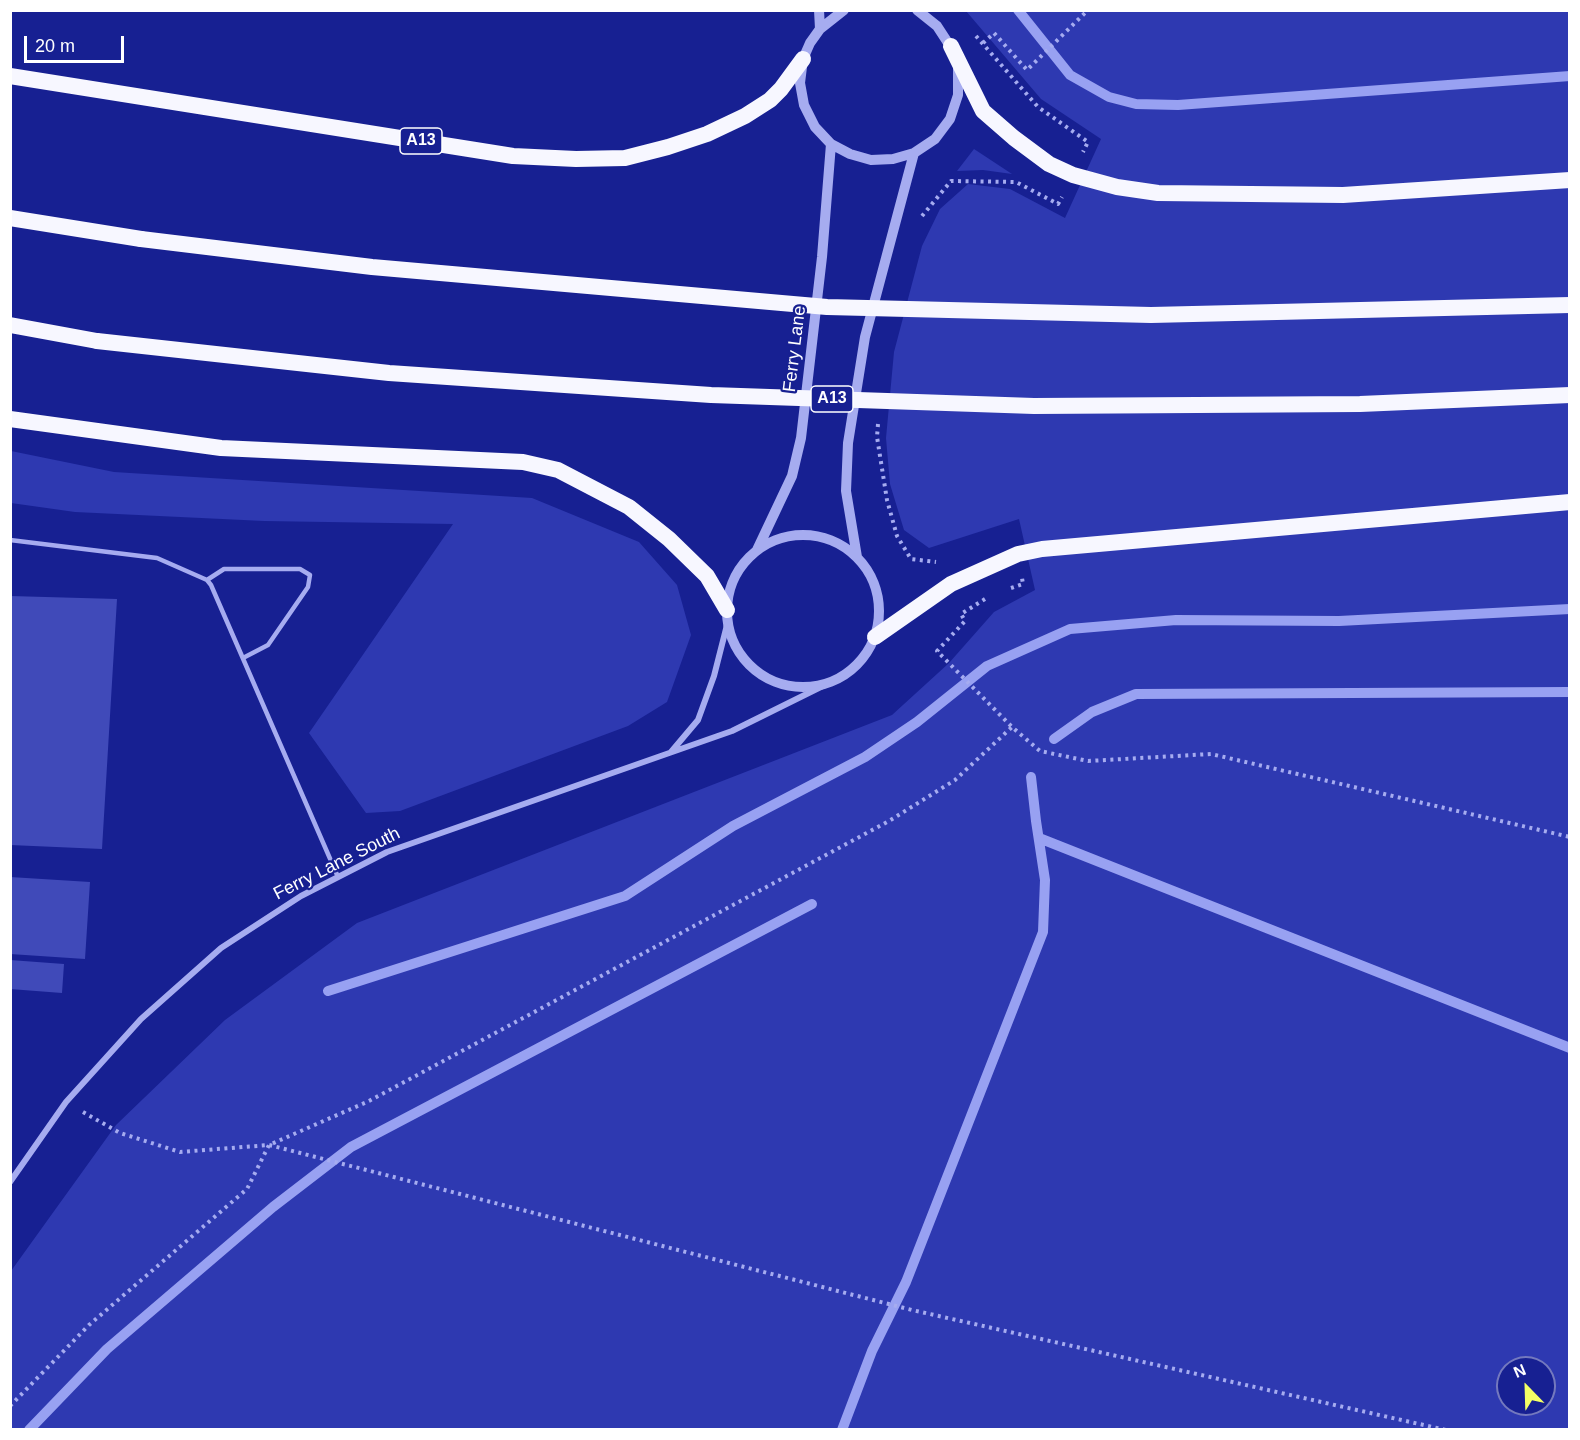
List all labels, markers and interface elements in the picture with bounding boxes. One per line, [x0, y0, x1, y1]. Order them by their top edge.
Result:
scale bar [27, 24, 128, 62]
text: 20 m [35, 36, 75, 56]
road number: A13 [400, 128, 442, 154]
street label: Ferry Lane [779, 304, 811, 394]
road number: A13 [811, 386, 853, 412]
street label: Ferry Lane South [270, 823, 404, 905]
north arrow [1496, 1356, 1556, 1416]
text: N [1511, 1361, 1528, 1381]

